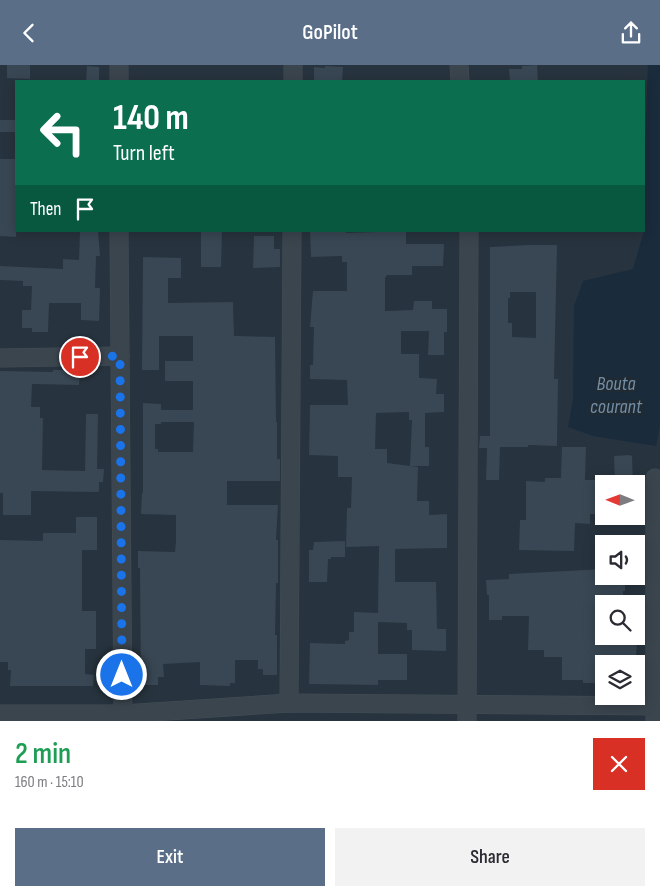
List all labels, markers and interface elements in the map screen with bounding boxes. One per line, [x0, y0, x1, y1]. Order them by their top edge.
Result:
icon: back [15, 19, 43, 47]
text: GoPilot [302, 19, 358, 46]
icon: share [617, 19, 645, 47]
text: 140 m [113, 97, 189, 140]
icon: left [30, 100, 95, 165]
text: Turn left [113, 140, 175, 167]
icon: arrive [71, 195, 99, 223]
text: Then [30, 198, 61, 221]
pin [59, 336, 101, 378]
icon: arrive [66, 343, 94, 371]
water label: Bouta courant [590, 372, 643, 419]
north arrow [595, 475, 645, 525]
map controls [595, 475, 645, 705]
button: sound [595, 535, 645, 585]
button: search [595, 595, 645, 645]
position arrow [95, 648, 147, 700]
button: layers [595, 655, 645, 705]
text: 2 min [15, 736, 71, 772]
button: close [593, 738, 645, 790]
text: 160 m · 15:10 [15, 773, 84, 792]
button: Exit [15, 828, 325, 886]
button: Share [335, 828, 645, 886]

